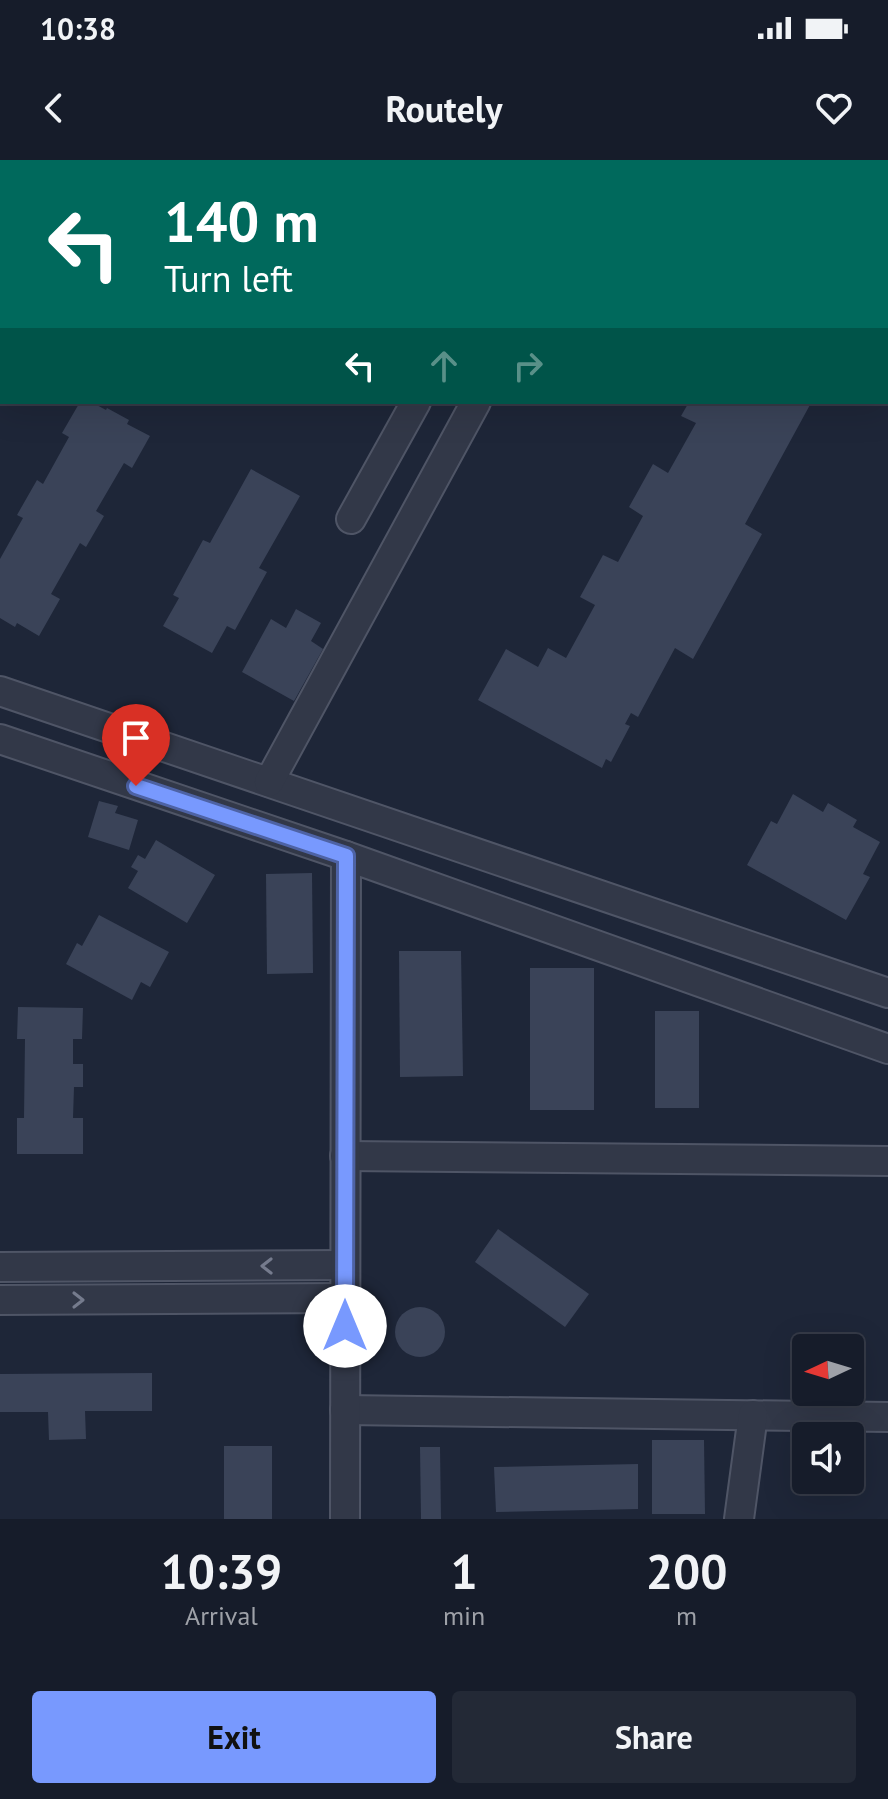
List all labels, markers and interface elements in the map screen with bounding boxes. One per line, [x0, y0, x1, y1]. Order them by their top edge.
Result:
text: 10:38 [40, 9, 116, 48]
text: Routely [385, 85, 503, 132]
icon: back [32, 86, 76, 130]
icon: heart [812, 86, 856, 130]
text: 140 m [164, 185, 319, 257]
icon: left [32, 192, 136, 296]
text: Turn left [164, 255, 293, 302]
icon: left [338, 344, 382, 388]
icon: ahead [422, 344, 466, 388]
icon: right [506, 344, 550, 388]
pin [102, 704, 170, 786]
icon: arrive [114, 716, 158, 760]
one-way arrow [260, 1257, 273, 1275]
position arrow [303, 1284, 387, 1368]
one-way arrow [72, 1291, 85, 1309]
north arrow [792, 1334, 864, 1406]
map controls [792, 1334, 864, 1494]
button: sound [792, 1422, 864, 1494]
text: 10:39 [161, 1540, 282, 1602]
text: 1 [450, 1540, 478, 1602]
text: 200 [646, 1540, 727, 1602]
text: Arrival [185, 1599, 258, 1632]
text: min [443, 1599, 485, 1632]
text: m [676, 1599, 697, 1632]
button: Exit [32, 1691, 436, 1783]
button: Share [452, 1691, 856, 1783]

